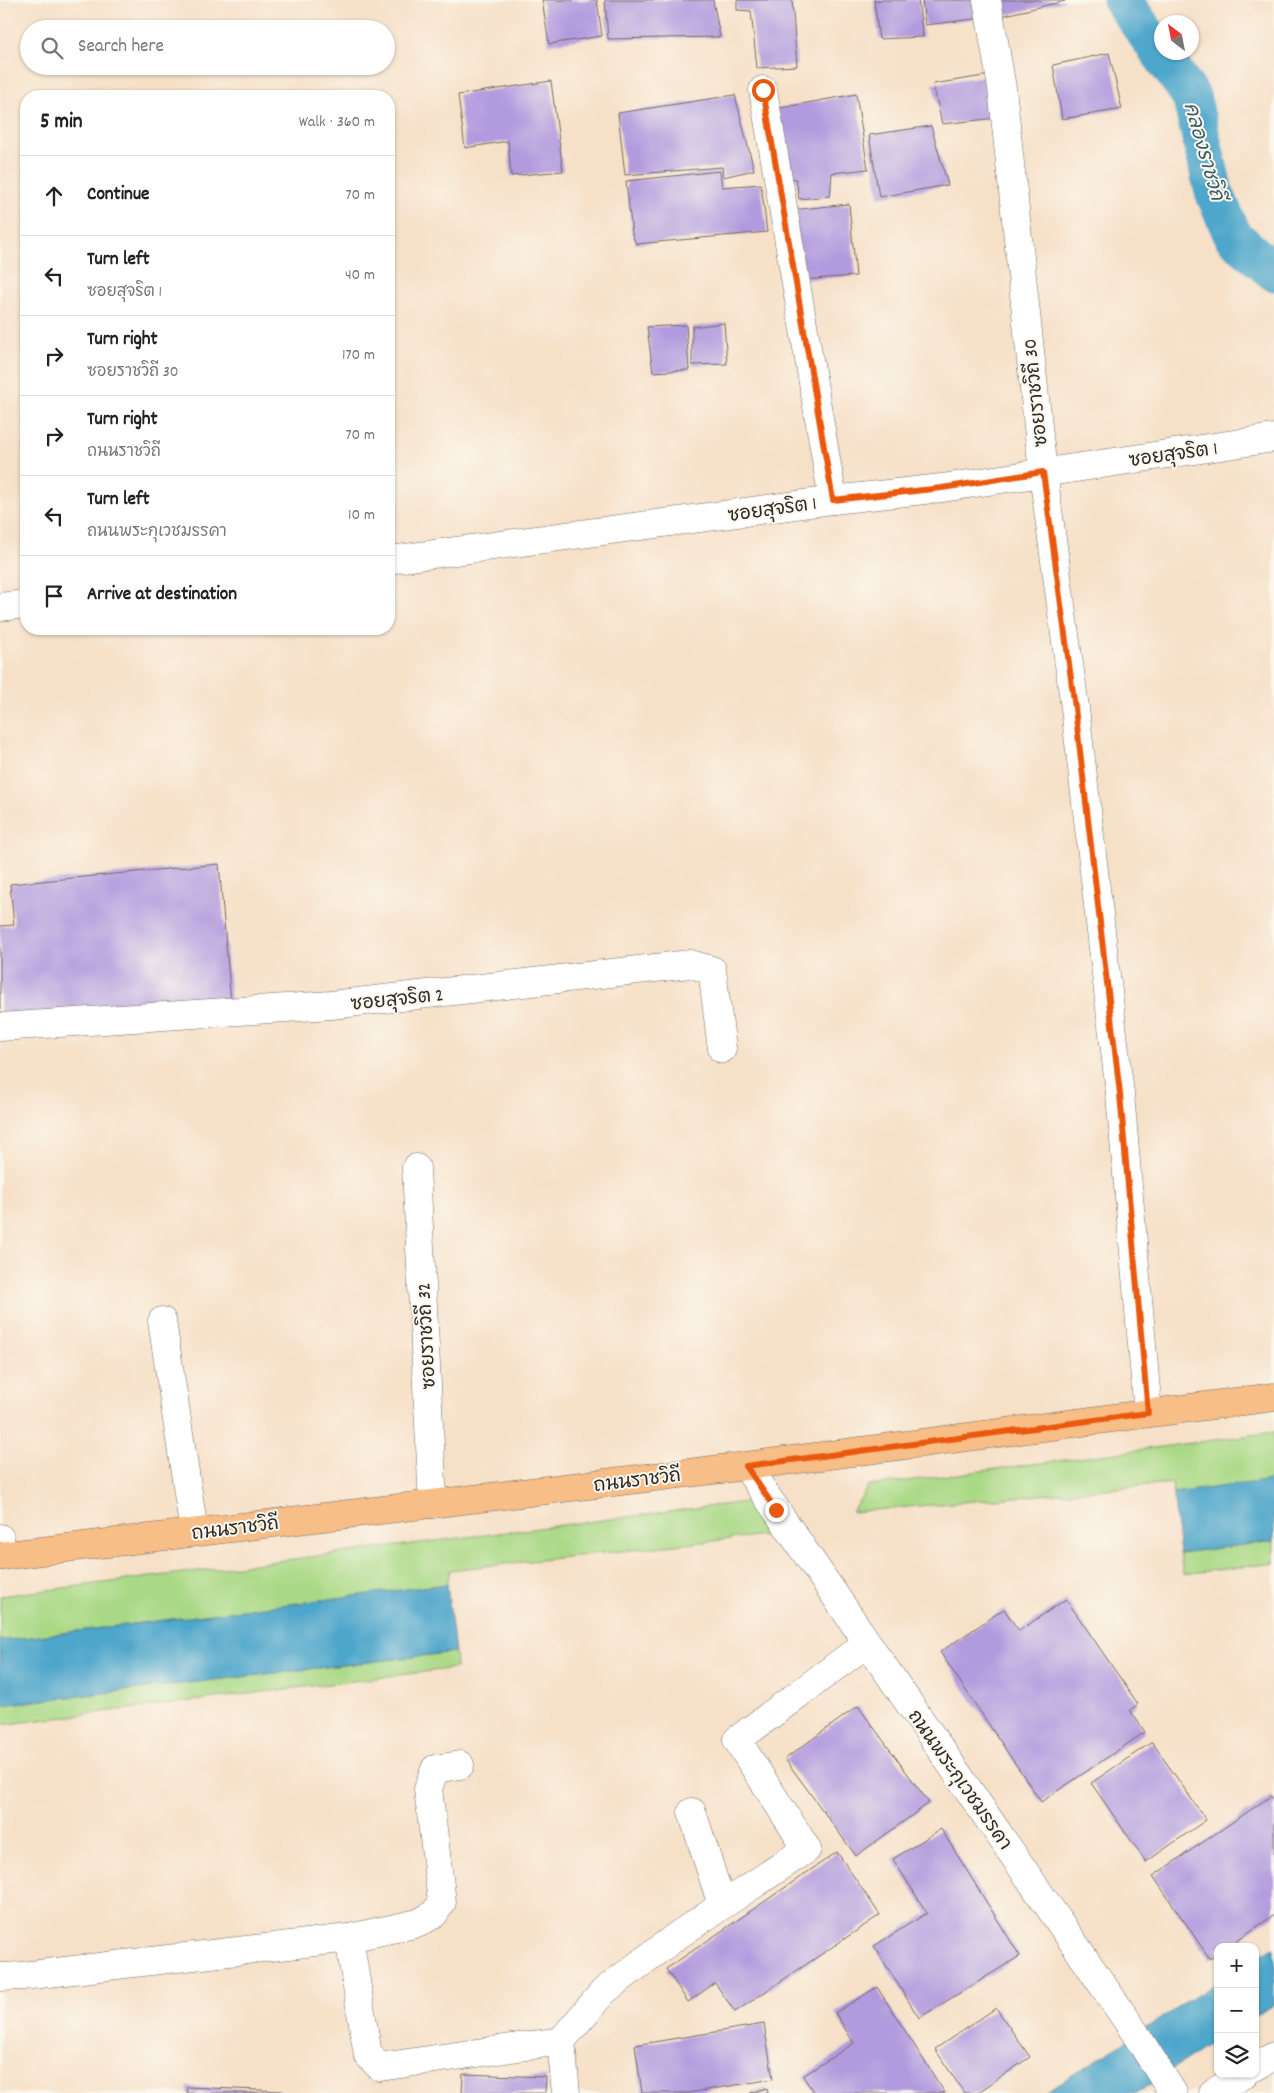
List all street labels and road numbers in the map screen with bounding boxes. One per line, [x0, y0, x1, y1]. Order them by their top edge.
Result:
street label: ซอยราชวิถี 30 [1017, 337, 1057, 448]
street label: ซอยสุจริต 1 [1127, 437, 1220, 476]
street label: ซอยสุจริต 1 [726, 492, 819, 531]
street label: ซอยสุจริต 2 [350, 983, 445, 1020]
street label: ซอยราชวิถี 32 [411, 1282, 445, 1390]
street label: ถนนราชวิถี [592, 1463, 683, 1501]
street label: ถนนราชวิถี [190, 1511, 281, 1549]
street label: ถนนพระกุเวชมรรคา [899, 1705, 1017, 1857]

